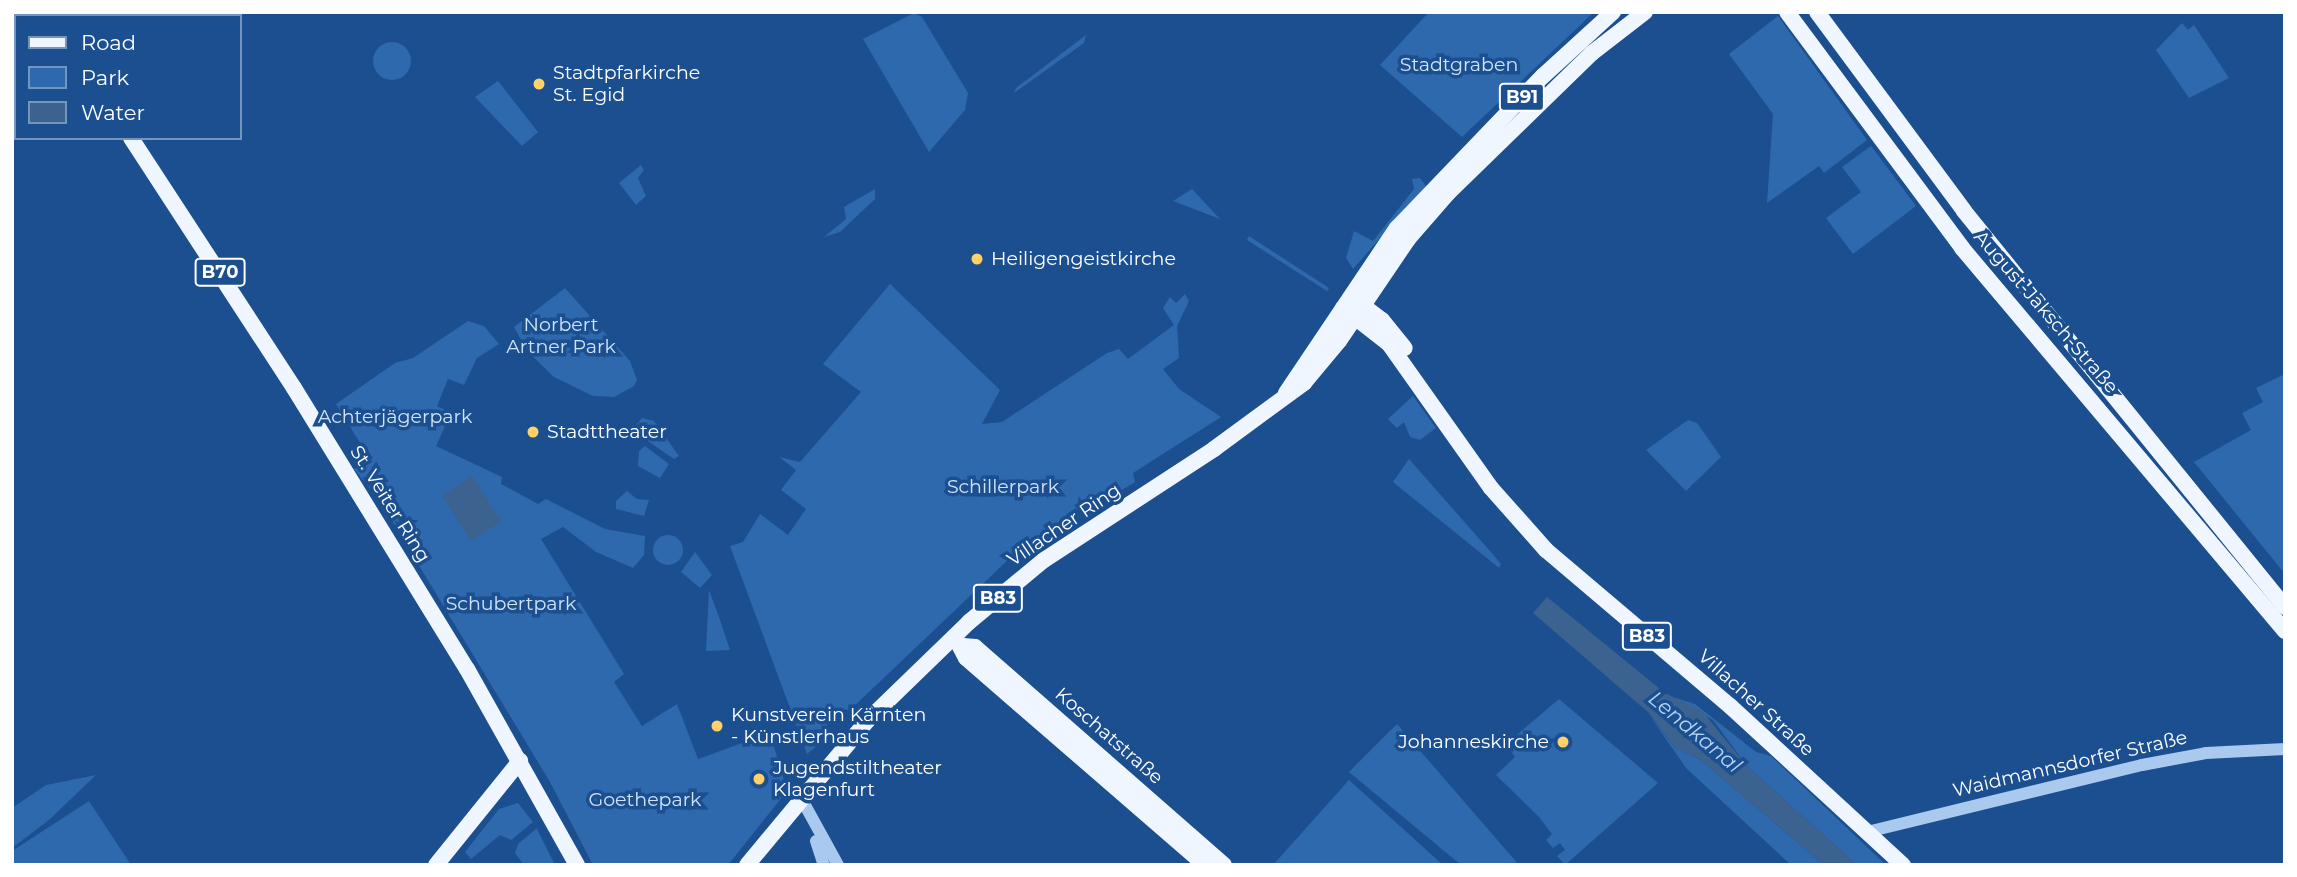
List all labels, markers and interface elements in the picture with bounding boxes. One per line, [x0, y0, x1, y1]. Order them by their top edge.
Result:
legend [14, 14, 242, 140]
text: Road [81, 30, 136, 55]
park label: Stadtgraben [1400, 54, 1518, 76]
place label: Stadtpfarkirche St. Egid [553, 62, 700, 106]
text: Park [81, 65, 129, 90]
marker: Stadtpfarkirche St. Egid [531, 76, 547, 92]
road number: B91 [1498, 82, 1546, 112]
text: Water [81, 100, 145, 125]
street label: August-Jaksch-Straße [1969, 226, 2123, 398]
place label: Heiligengeistkirche [991, 248, 1176, 270]
marker: Heiligengeistkirche [969, 251, 985, 267]
road number: B70 [194, 258, 246, 286]
park label: Norbert Artner Park [506, 314, 616, 358]
park label: Achterjägerpark [318, 406, 472, 428]
place label: Stadttheater [547, 421, 667, 443]
marker: Stadttheater [525, 424, 541, 440]
street label: St. Veiter Ring [345, 441, 435, 567]
park label: Schillerpark [947, 476, 1059, 498]
street label: Villacher Ring [1003, 479, 1125, 571]
road number: B83 [972, 584, 1024, 612]
park label: Schubertpark [446, 593, 576, 615]
road number: B83 [1621, 622, 1673, 650]
street label: Villacher Straße [1693, 645, 1819, 761]
street label: Koschatstraße [1050, 683, 1168, 789]
water label: Lendkanal [1643, 686, 1747, 778]
place label: Kunstverein Kärnten - Künstlerhaus [731, 704, 926, 748]
marker: Kunstverein Kärnten - Künstlerhaus [709, 718, 725, 734]
street label: Waidmannsdorfer Straße [1951, 726, 2189, 802]
place label: Johanneskirche [1398, 731, 1549, 753]
marker: Johanneskirche [1555, 734, 1571, 750]
place label: Jugendstiltheater Klagenfurt [773, 757, 942, 801]
marker: Jugendstiltheater Klagenfurt [751, 771, 767, 787]
park label: Goethepark [589, 789, 701, 811]

